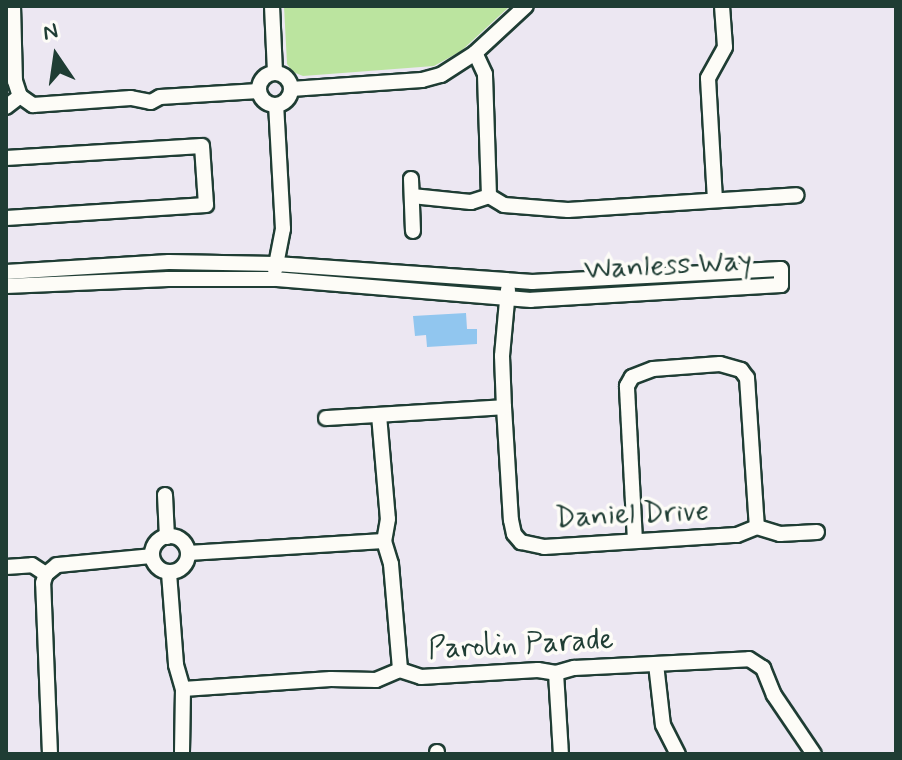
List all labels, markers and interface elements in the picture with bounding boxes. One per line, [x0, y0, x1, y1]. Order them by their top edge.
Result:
north arrow [16, 16, 96, 96]
text: N [40, 17, 61, 48]
street label: Wanless Way [581, 244, 755, 288]
street label: Daniel Drive [554, 493, 710, 537]
street label: Parolin Parade [428, 622, 614, 668]

